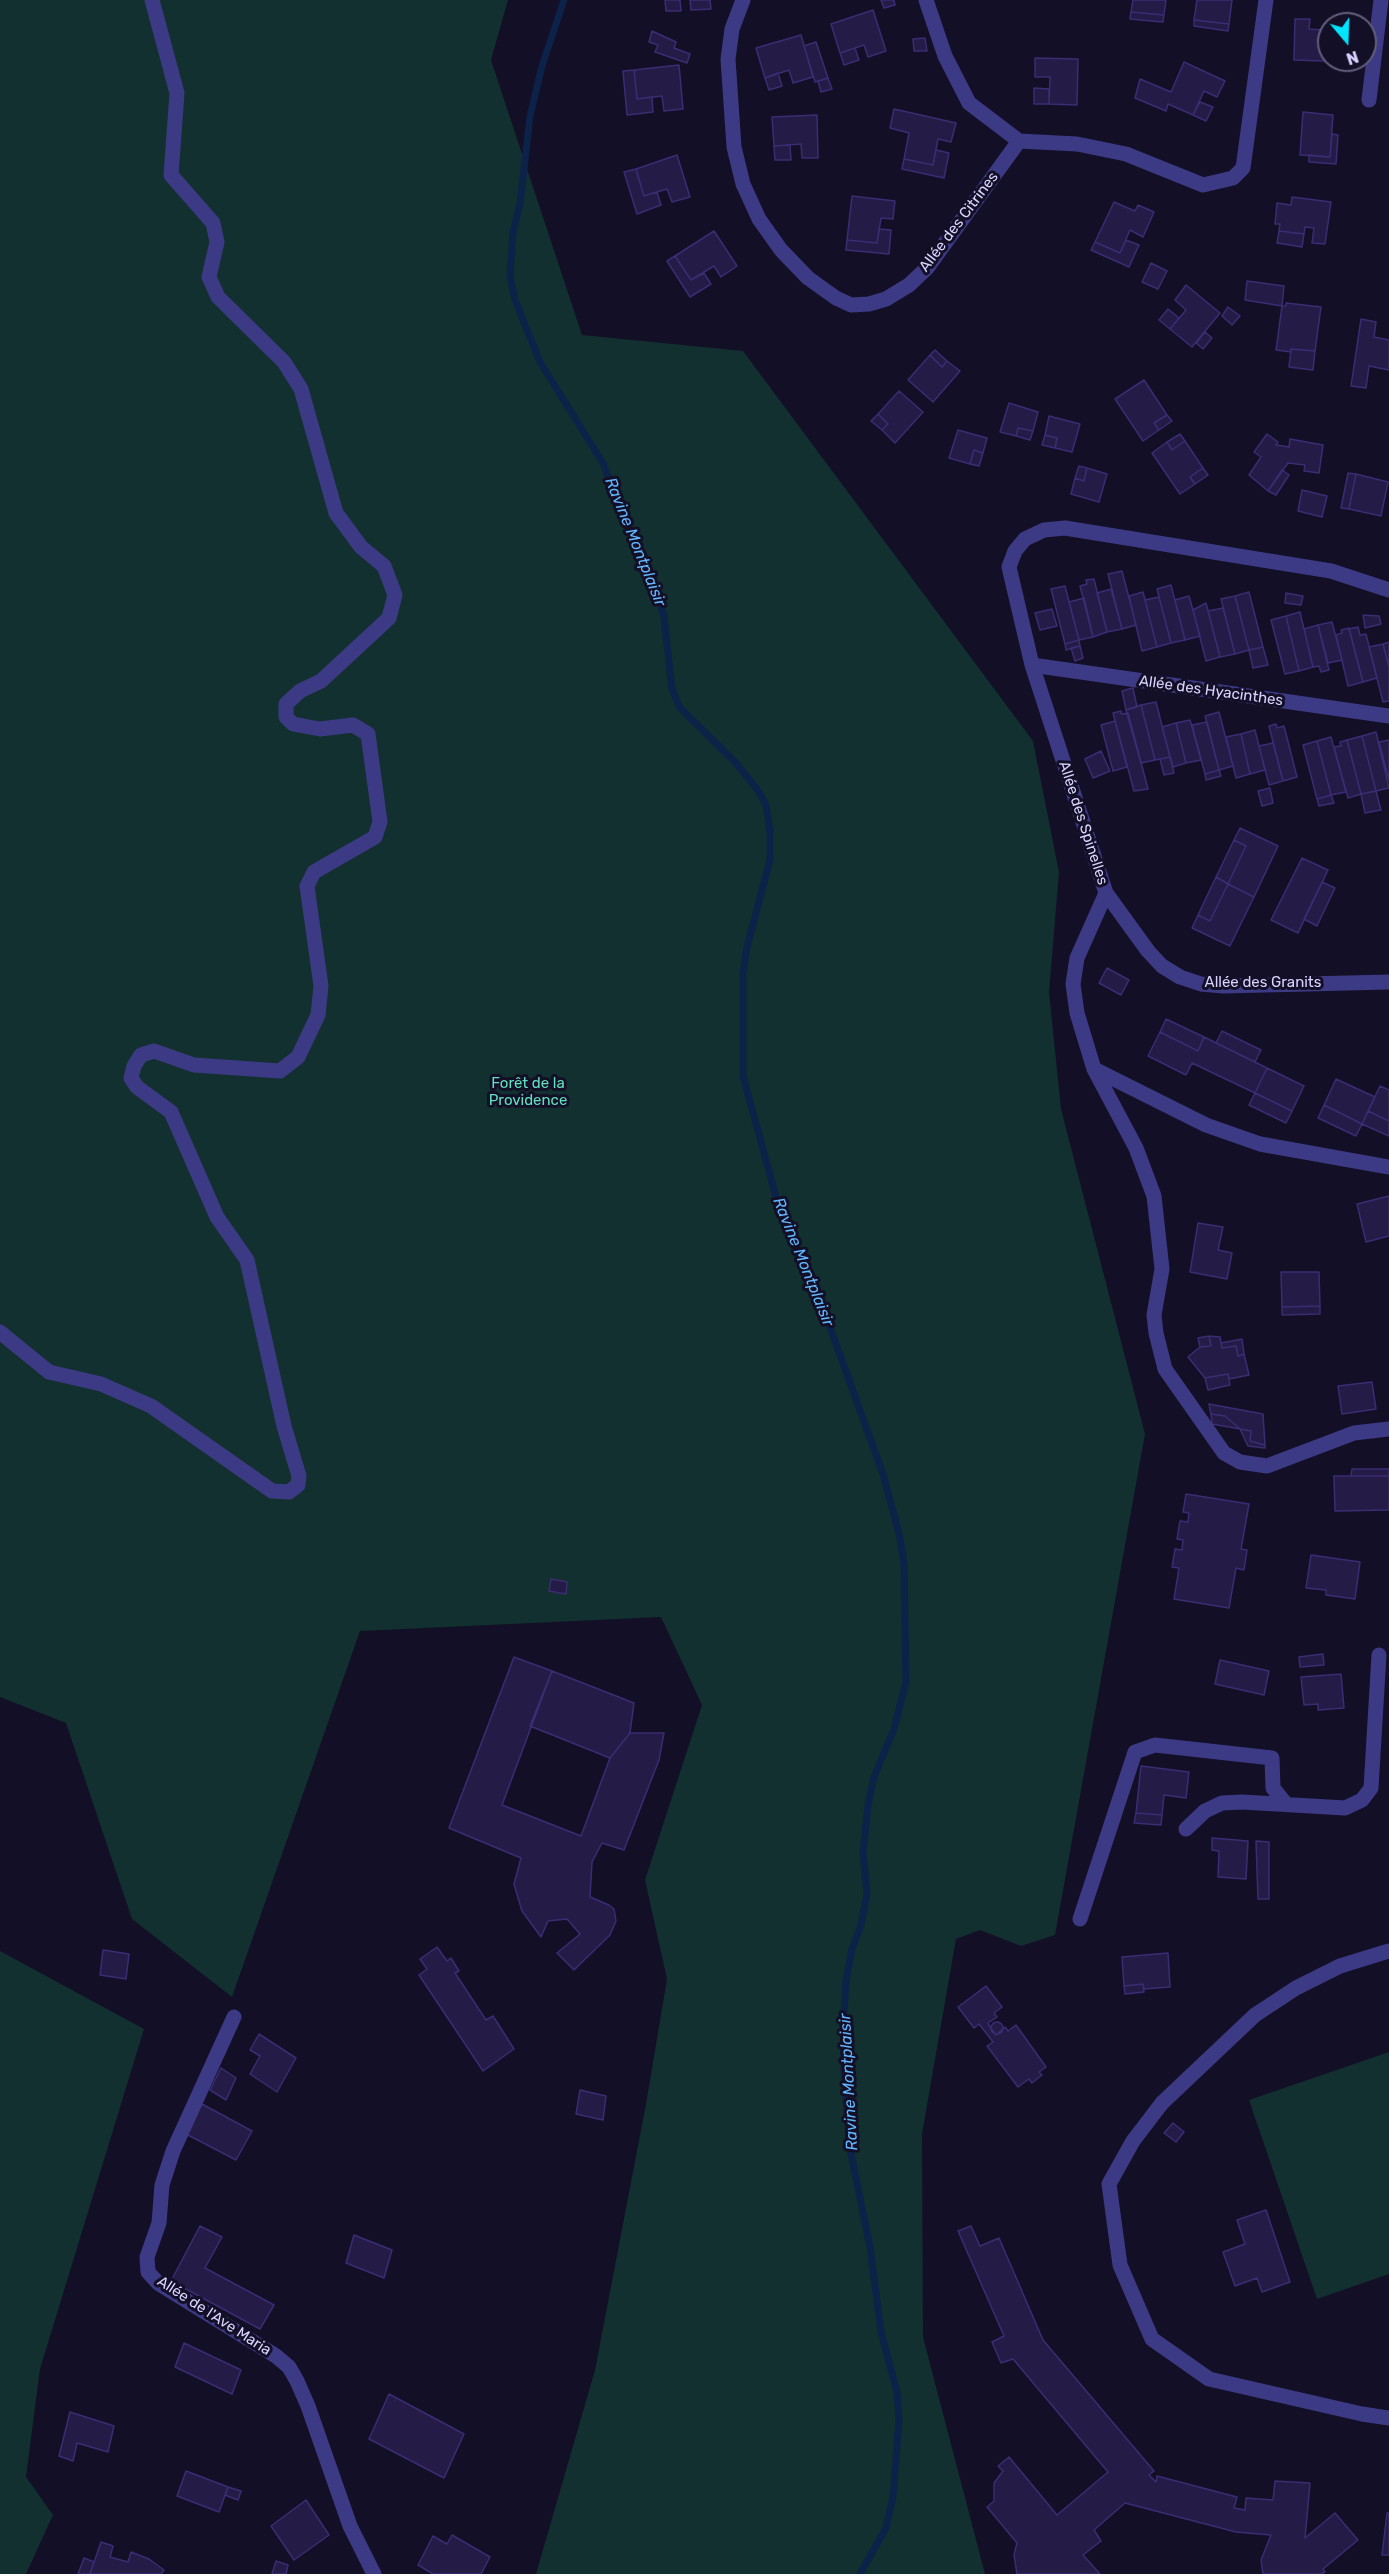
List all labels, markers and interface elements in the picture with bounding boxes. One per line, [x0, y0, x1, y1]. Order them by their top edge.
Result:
north arrow [1317, 12, 1377, 72]
text: N [1344, 47, 1361, 68]
street label: Allée des Citrines [916, 168, 1002, 276]
water label: Ravine Montplaisir [600, 475, 670, 609]
street label: Allée des Hyacinthes [1138, 672, 1284, 710]
street label: Allée des Spinelles [1054, 759, 1112, 887]
street label: Allée des Granits [1205, 974, 1321, 992]
park label: Forêt de la Providence [489, 1075, 567, 1110]
water label: Ravine Montplaisir [768, 1195, 838, 1329]
water label: Ravine Montplaisir [836, 2013, 862, 2151]
street label: Allée de l'Ave Maria [154, 2272, 274, 2360]

